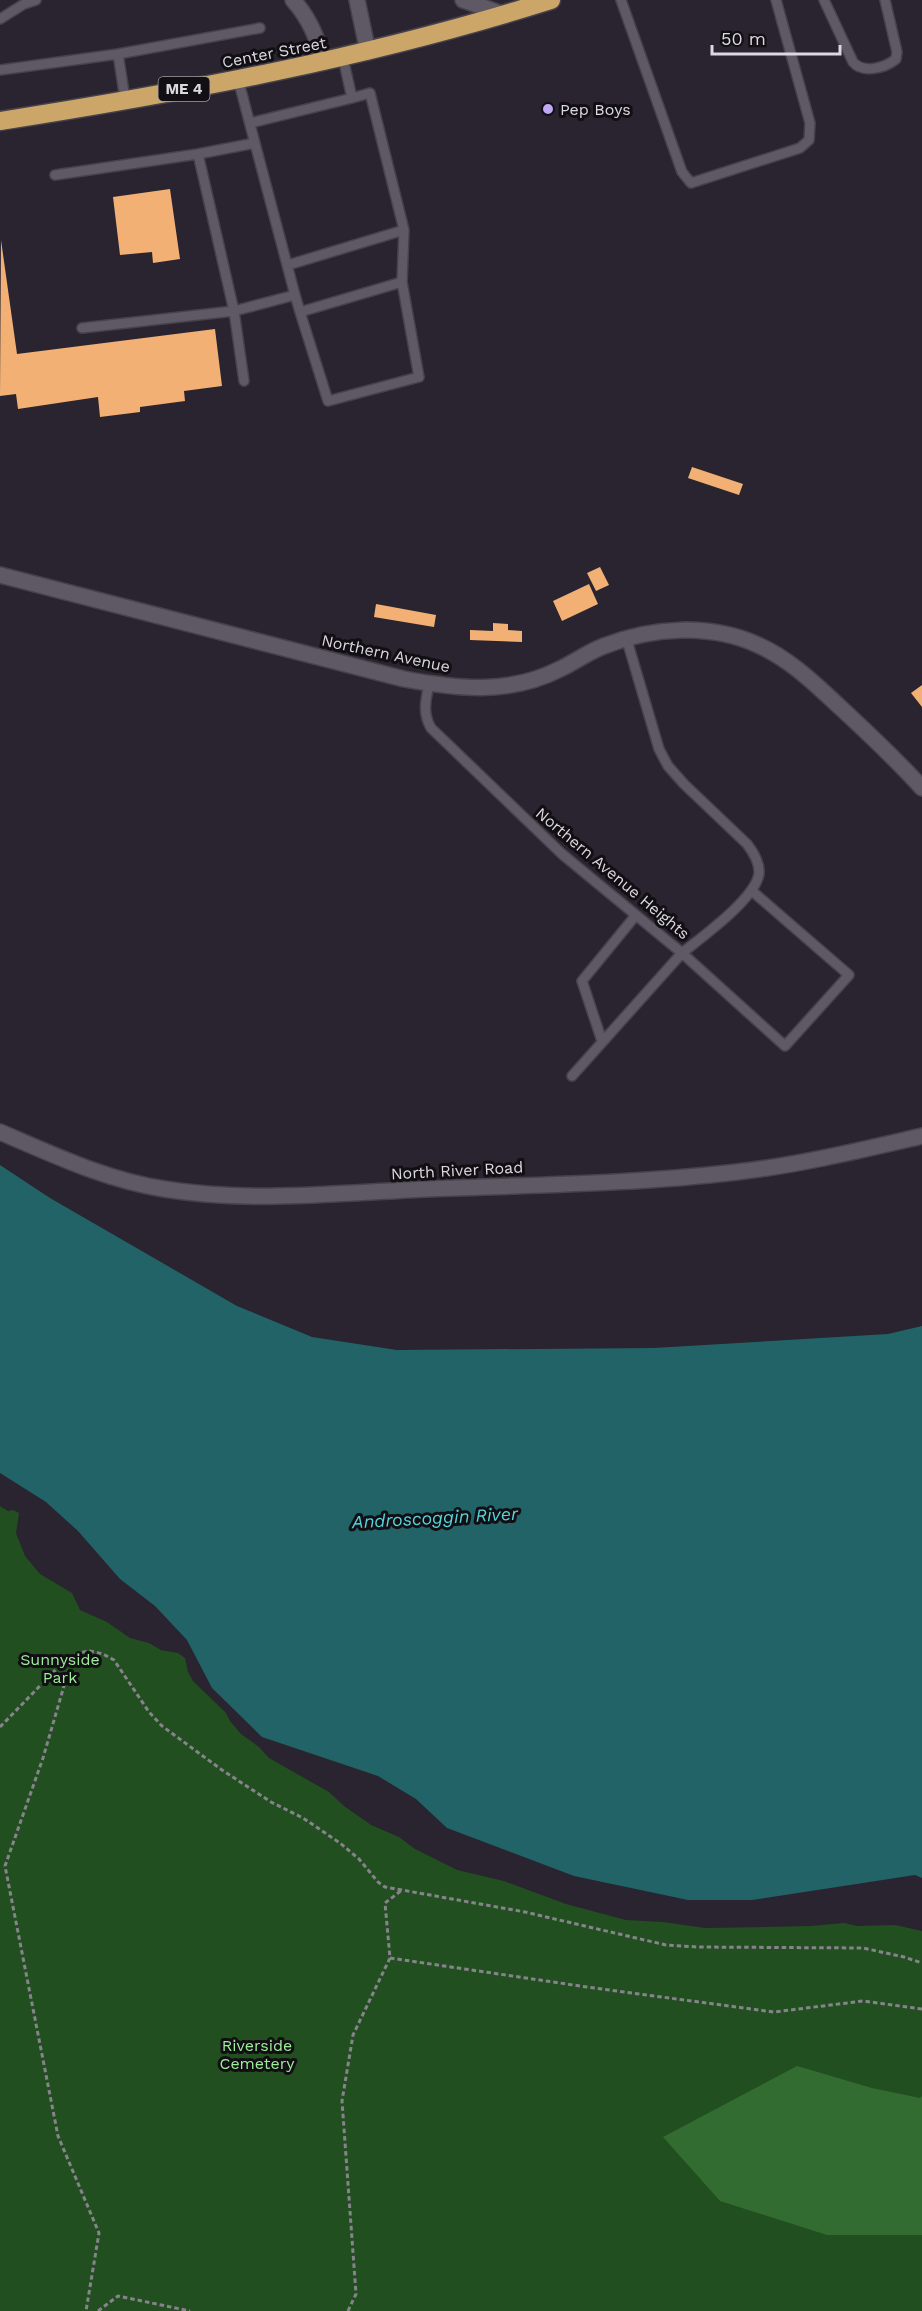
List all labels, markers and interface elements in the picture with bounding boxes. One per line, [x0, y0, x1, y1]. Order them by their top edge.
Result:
scale bar [712, 18, 840, 56]
text: 50 m [721, 28, 766, 49]
street label: Center Street [220, 33, 328, 72]
road number: ME 4 [158, 77, 210, 101]
place label: Pep Boys [560, 100, 631, 119]
marker: Pep Boys [541, 102, 555, 116]
street label: Northern Avenue [320, 631, 452, 676]
street label: Northern Avenue Heights [532, 803, 693, 943]
street label: North River Road [390, 1158, 524, 1183]
water label: Androscoggin River [350, 1503, 520, 1532]
park label: Sunnyside Park [20, 1650, 100, 1687]
park label: Riverside Cemetery [219, 2036, 295, 2073]

